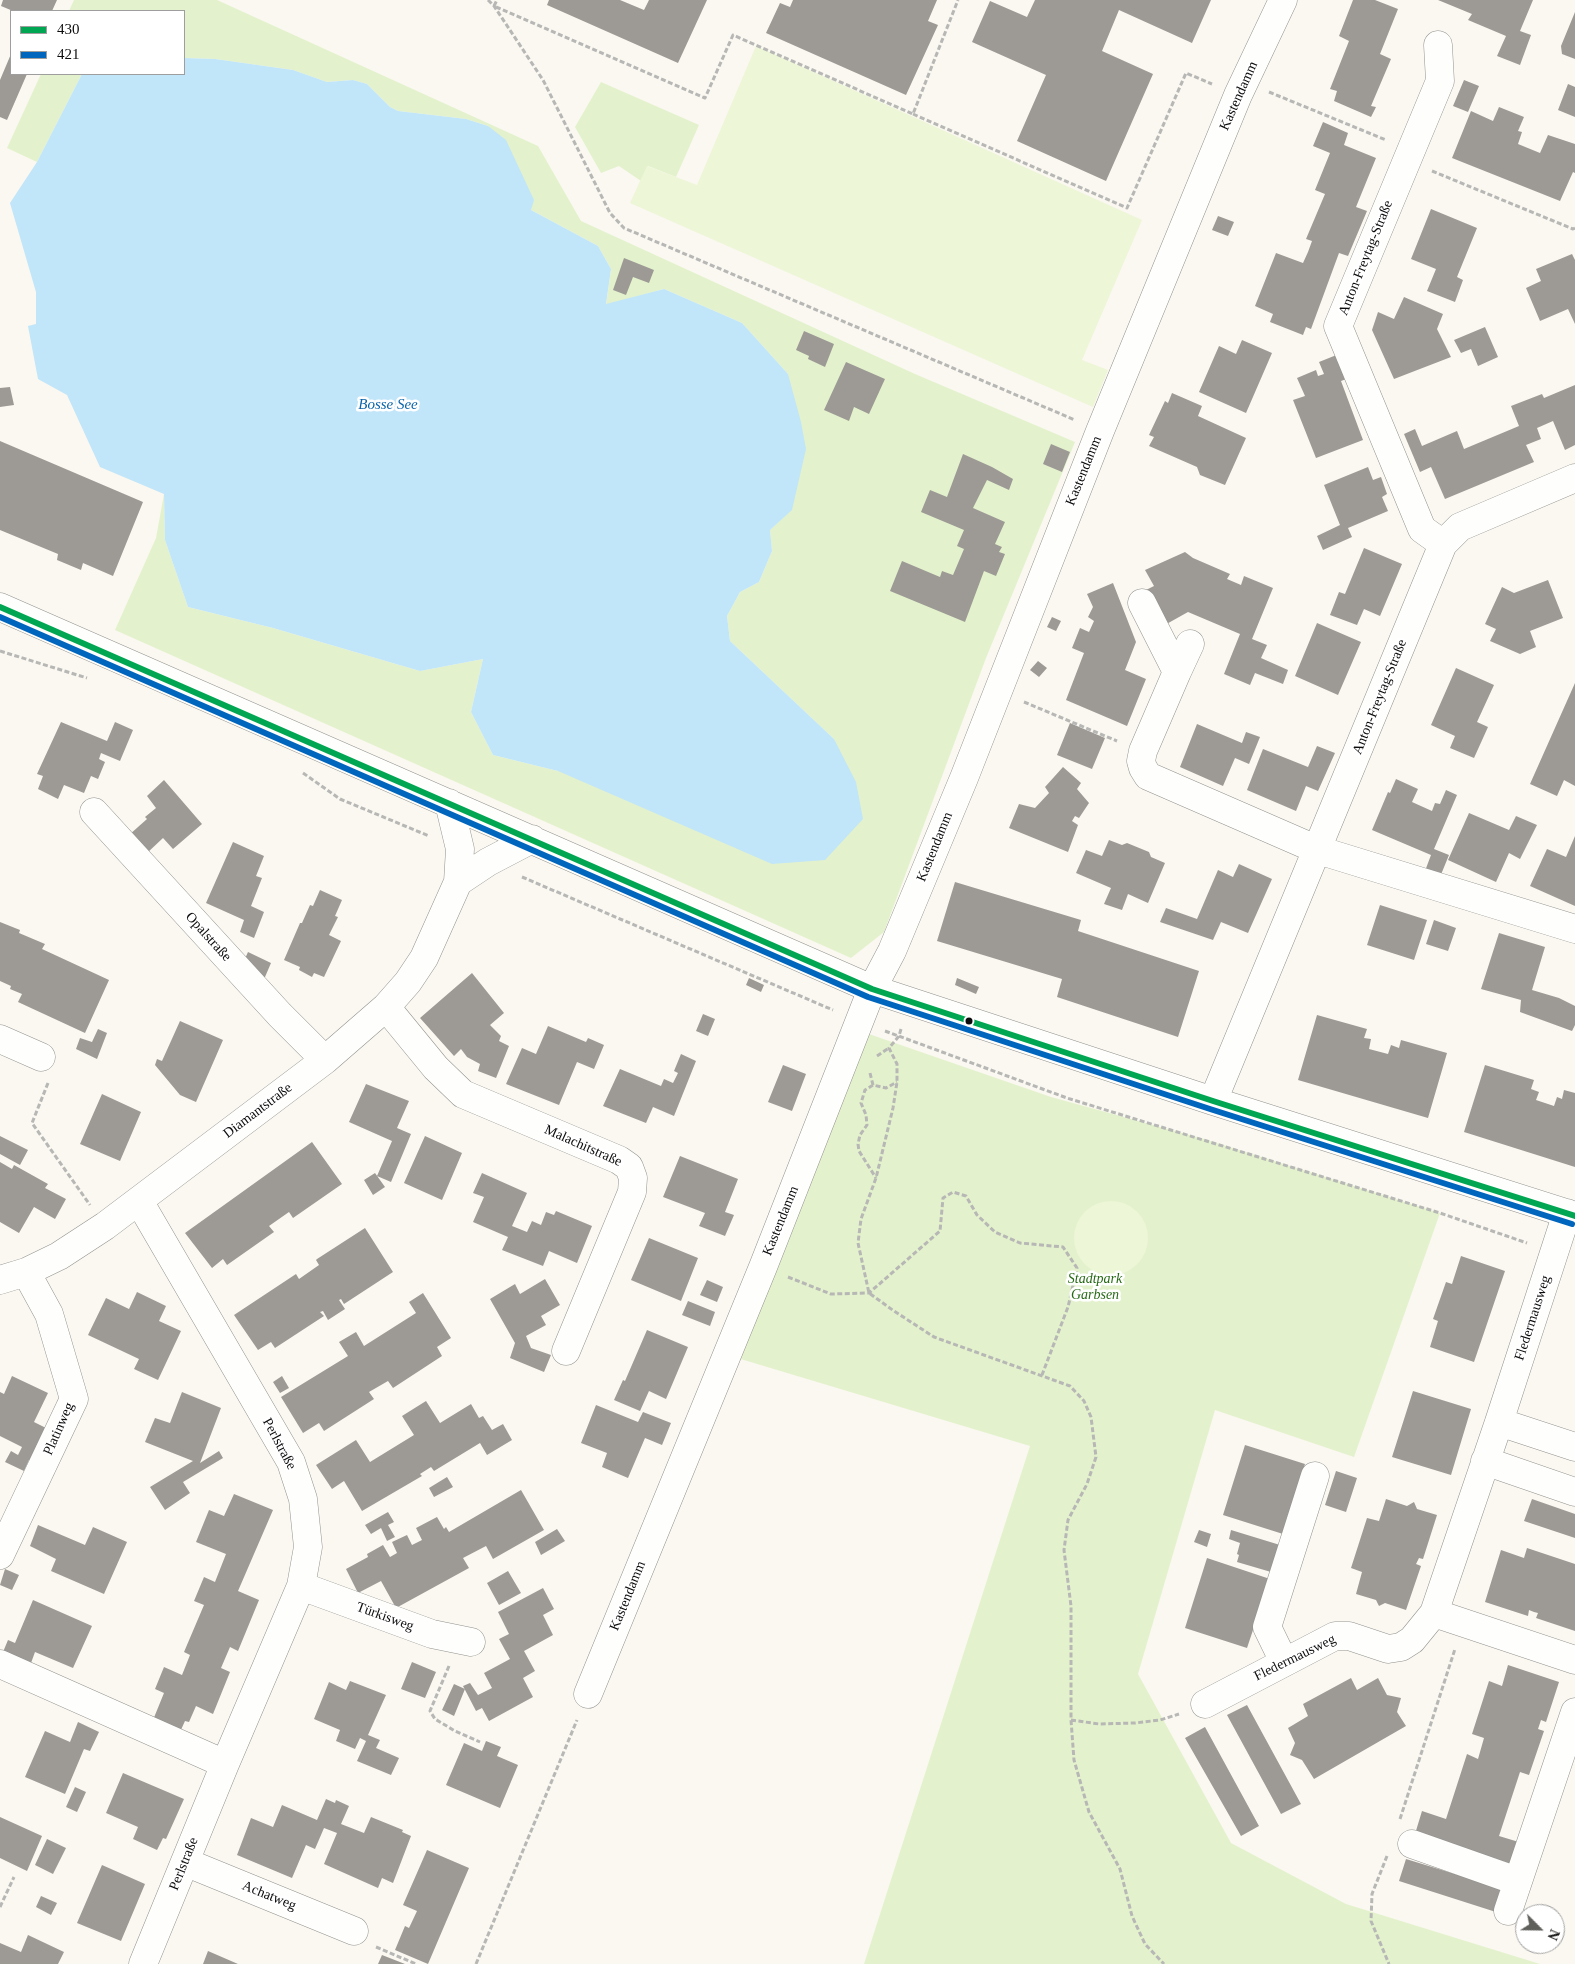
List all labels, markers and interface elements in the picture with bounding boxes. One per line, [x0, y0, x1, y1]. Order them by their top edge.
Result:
legend [10, 10, 185, 75]
text: 430 [57, 21, 80, 37]
text: 421 [57, 46, 80, 62]
street label: Kastendamm [1216, 59, 1262, 133]
street label: Anton-Freytag-Straße [1335, 198, 1397, 318]
water label: Bosse See [358, 396, 418, 414]
street label: Kastendamm [1062, 434, 1106, 508]
street label: Anton-Freytag-Straße [1349, 637, 1411, 757]
street label: Kastendamm [913, 810, 957, 884]
street label: Opalstraße [181, 909, 235, 965]
unlabelled marker [964, 1016, 974, 1026]
street label: Diamantstraße [220, 1080, 296, 1142]
street label: Malachitstraße [542, 1121, 624, 1171]
street label: Kastendamm [759, 1184, 803, 1258]
park label: Stadtpark Garbsen [1068, 1271, 1122, 1304]
street label: Fledermausweg [1511, 1273, 1555, 1363]
street label: Platinweg [40, 1400, 78, 1458]
street label: Perlstraße [258, 1415, 300, 1473]
street label: Kastendamm [606, 1559, 650, 1633]
street label: Türkisweg [354, 1599, 416, 1635]
street label: Fledermausweg [1251, 1631, 1339, 1685]
street label: Perlstraße [166, 1835, 202, 1893]
street label: Achatweg [240, 1878, 298, 1914]
north arrow [1515, 1904, 1565, 1954]
text: N [1544, 1927, 1562, 1942]

